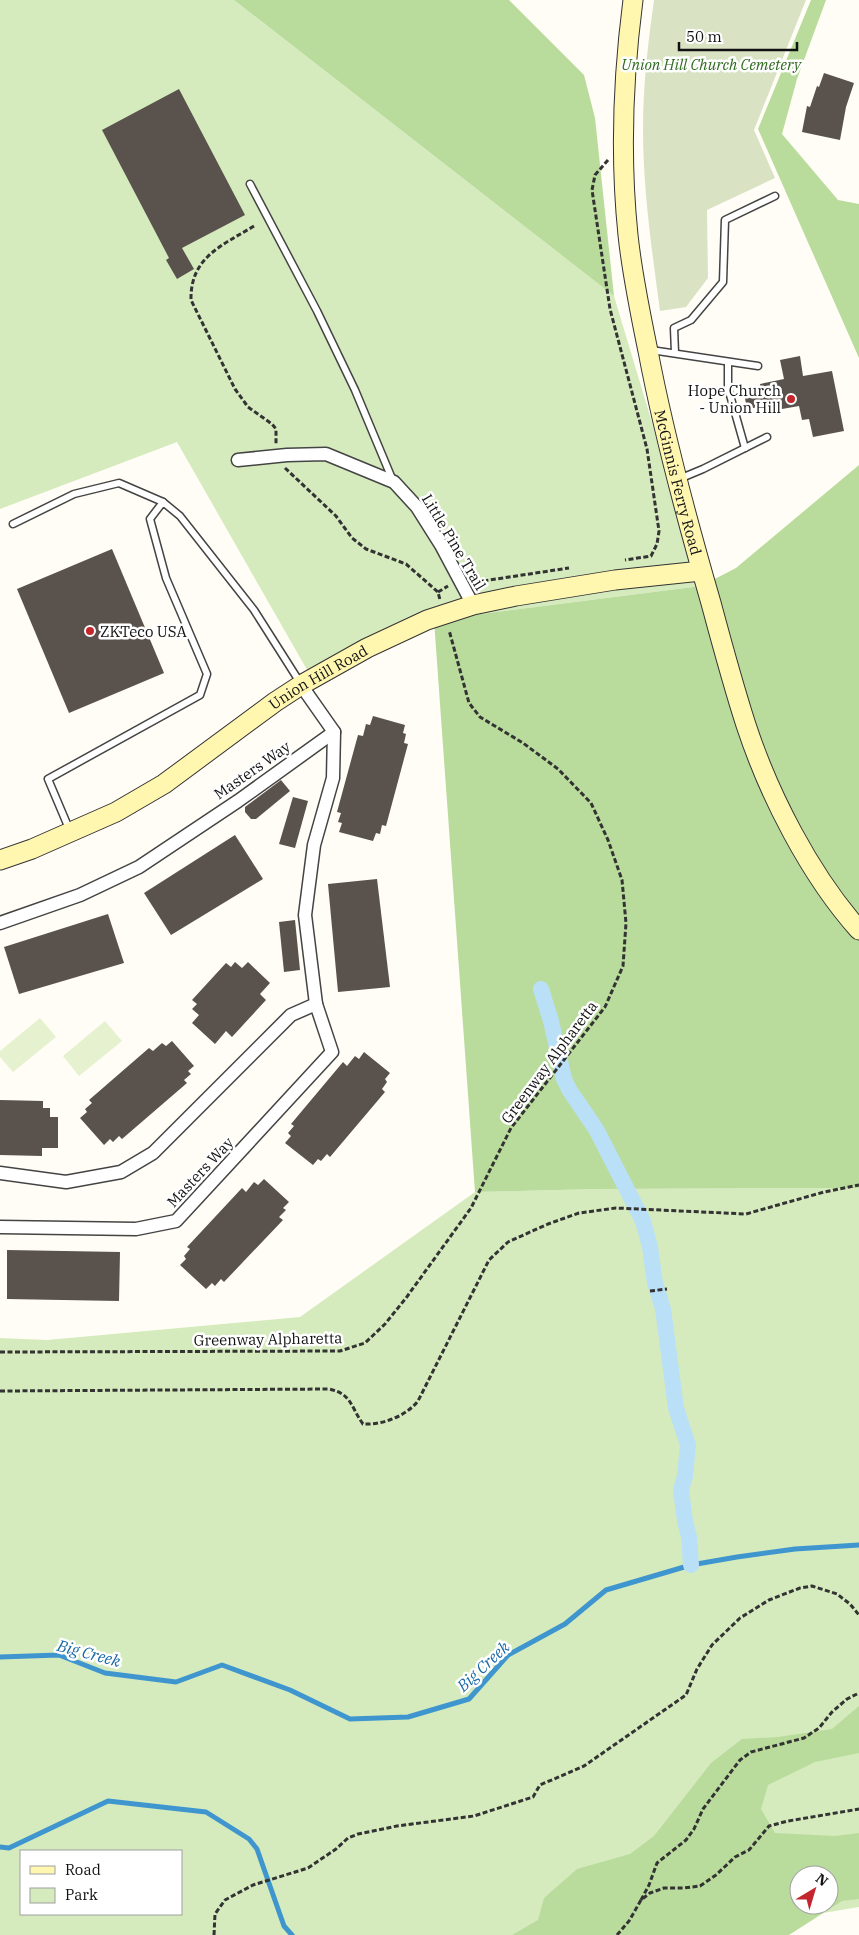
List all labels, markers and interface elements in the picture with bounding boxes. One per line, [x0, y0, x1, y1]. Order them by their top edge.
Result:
scale bar [679, 20, 796, 52]
text: 50 m [686, 27, 722, 46]
park label: Union Hill Church Cemetery [621, 55, 802, 74]
place label: Hope Church - Union Hill [688, 381, 781, 417]
marker: Hope Church - Union Hill [785, 393, 797, 405]
street label: McGinnis Ferry Road [651, 408, 706, 557]
street label: Little Pine Trail [418, 490, 490, 594]
place label: ZKTeco USA [100, 622, 188, 641]
marker: ZKTeco USA [84, 625, 96, 637]
street label: Union Hill Road [264, 640, 371, 713]
street label: Masters Way [210, 737, 294, 803]
street label: Greenway Alpharetta [497, 997, 601, 1127]
street label: Masters Way [163, 1133, 237, 1211]
street label: Greenway Alpharetta [193, 1328, 343, 1350]
water label: Big Creek [54, 1635, 123, 1671]
water label: Big Creek [452, 1636, 514, 1696]
legend [20, 1850, 182, 1915]
text: Road [65, 1860, 101, 1879]
north arrow [789, 1865, 839, 1915]
text: N [812, 1869, 832, 1890]
text: Park [65, 1885, 98, 1904]

